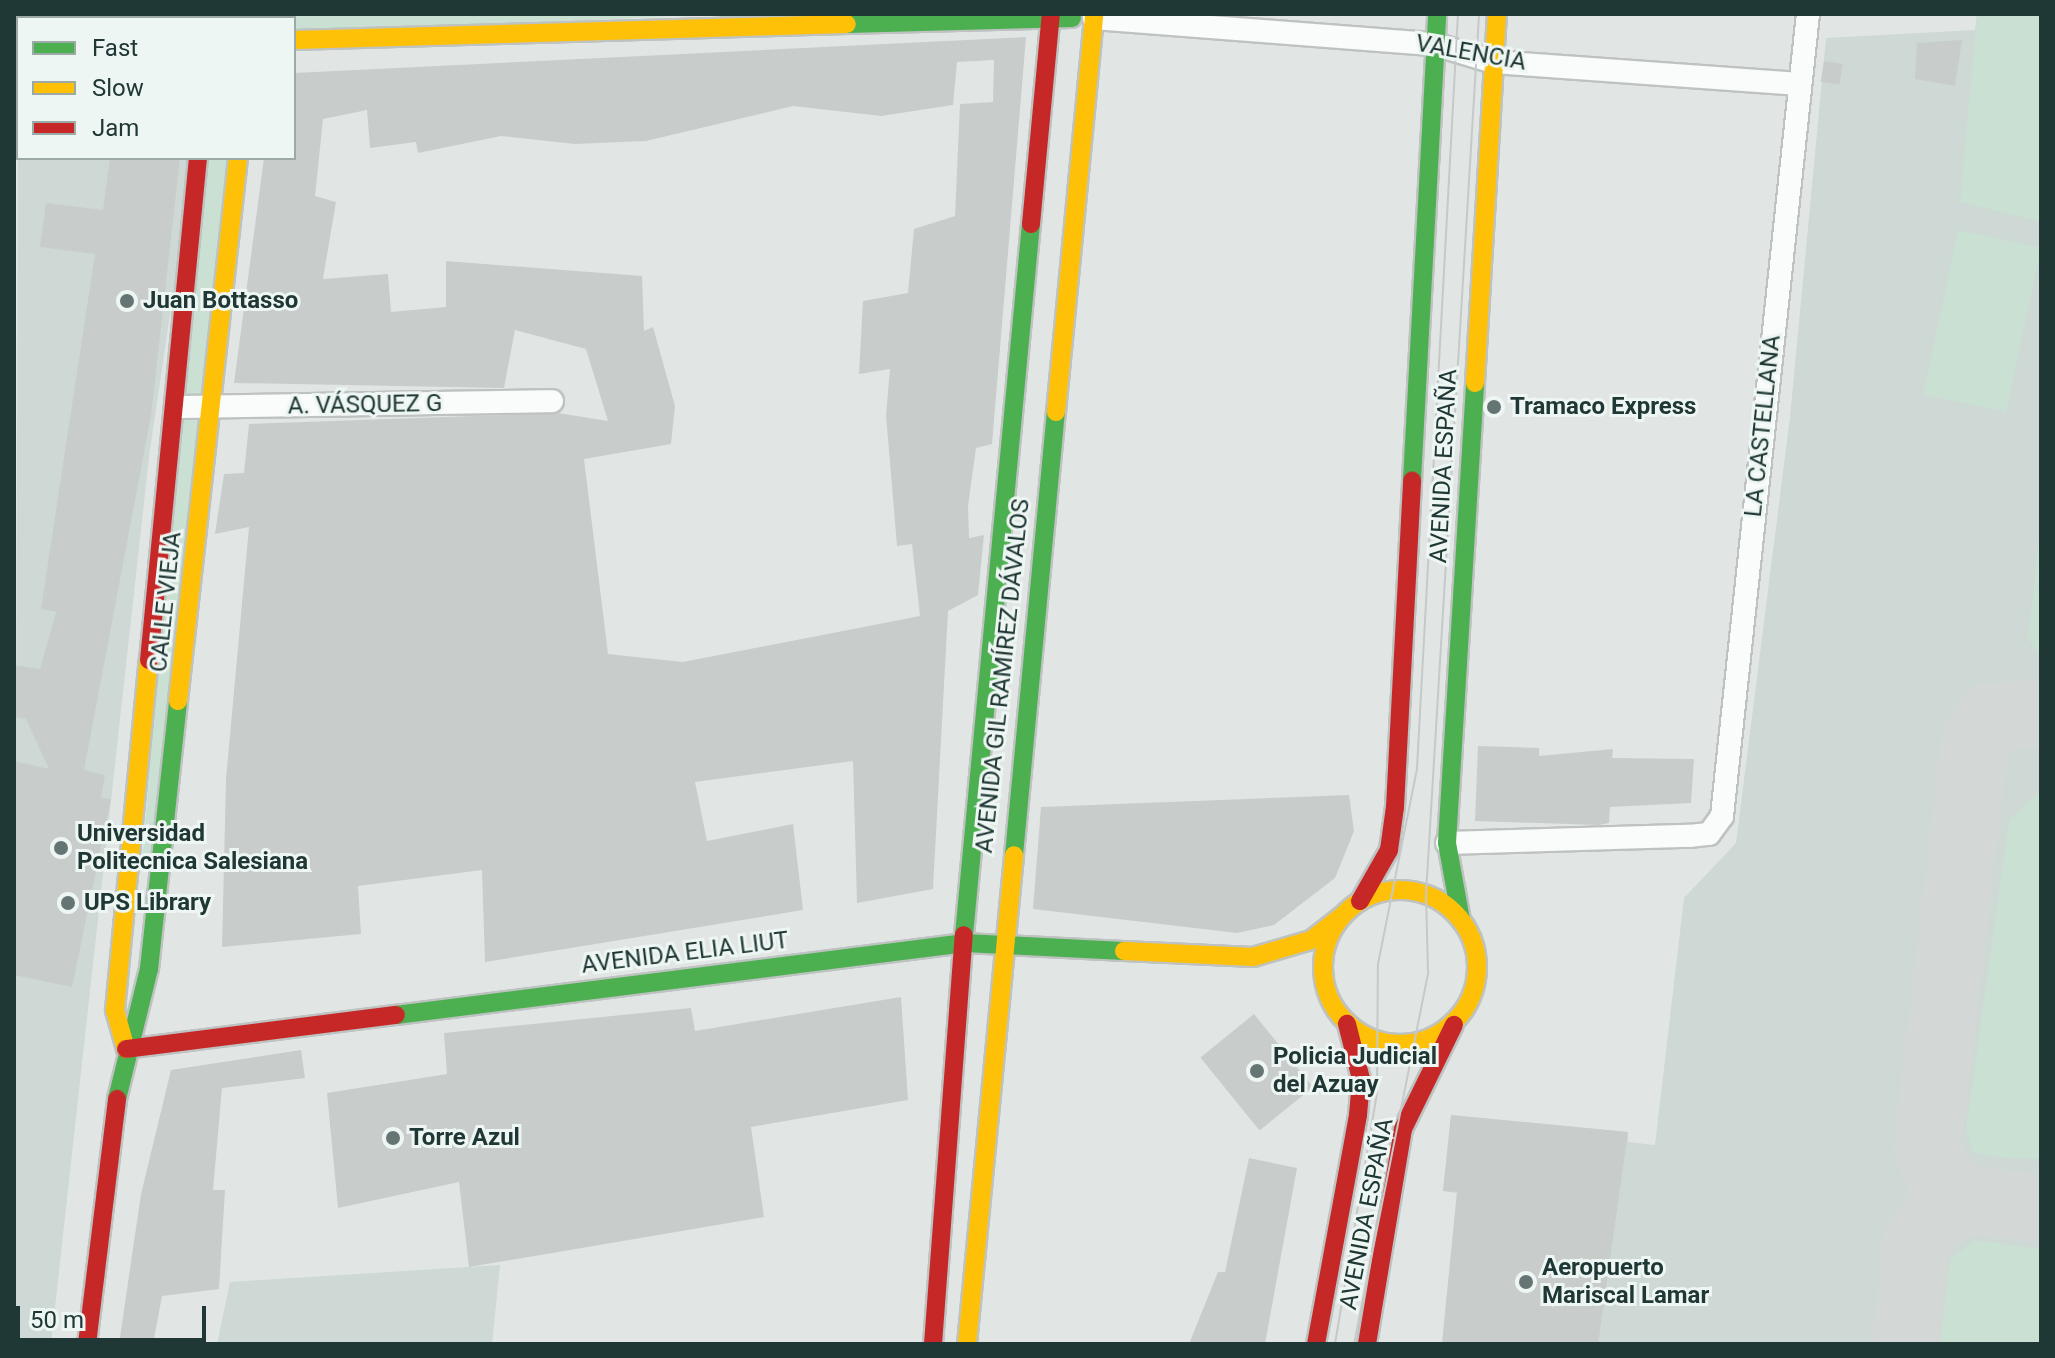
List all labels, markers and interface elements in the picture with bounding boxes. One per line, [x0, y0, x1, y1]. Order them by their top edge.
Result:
legend [16, 16, 296, 160]
street label: VALENCIA [1413, 29, 1529, 77]
text: Fast [92, 34, 138, 62]
text: Slow [92, 74, 144, 102]
text: Jam [92, 114, 139, 142]
place label: Juan Bottasso [143, 287, 298, 315]
marker: Juan Bottasso [118, 292, 136, 310]
street label: LA CASTELLANA [1739, 334, 1787, 518]
street label: AVENIDA ESPAÑA [1425, 368, 1463, 564]
street label: A. VÁSQUEZ G [287, 389, 443, 421]
place label: Tramaco Express [1510, 393, 1696, 421]
marker: Tramaco Express [1485, 398, 1503, 416]
street label: AVENIDA GIL RAMÍREZ DÁVALOS [970, 498, 1036, 854]
street label: CALLE VIEJA [144, 530, 188, 674]
place label: Universidad Politecnica Salesiana [77, 820, 308, 876]
marker: Universidad Politecnica Salesiana [52, 839, 70, 857]
place label: UPS Library [84, 889, 211, 917]
marker: UPS Library [59, 894, 77, 912]
street label: AVENIDA ELIA LIUT [580, 926, 790, 980]
place label: Policia Judicial del Azuay [1273, 1043, 1437, 1099]
marker: Policia Judicial del Azuay [1248, 1062, 1266, 1080]
street label: AVENIDA ESPAÑA [1334, 1116, 1400, 1312]
place label: Torre Azul [409, 1124, 520, 1152]
marker: Torre Azul [384, 1129, 402, 1147]
place label: Aeropuerto Mariscal Lamar [1542, 1254, 1709, 1310]
marker: Aeropuerto Mariscal Lamar [1517, 1273, 1535, 1291]
scale bar [20, 1290, 210, 1340]
text: 50 m [30, 1306, 84, 1334]

